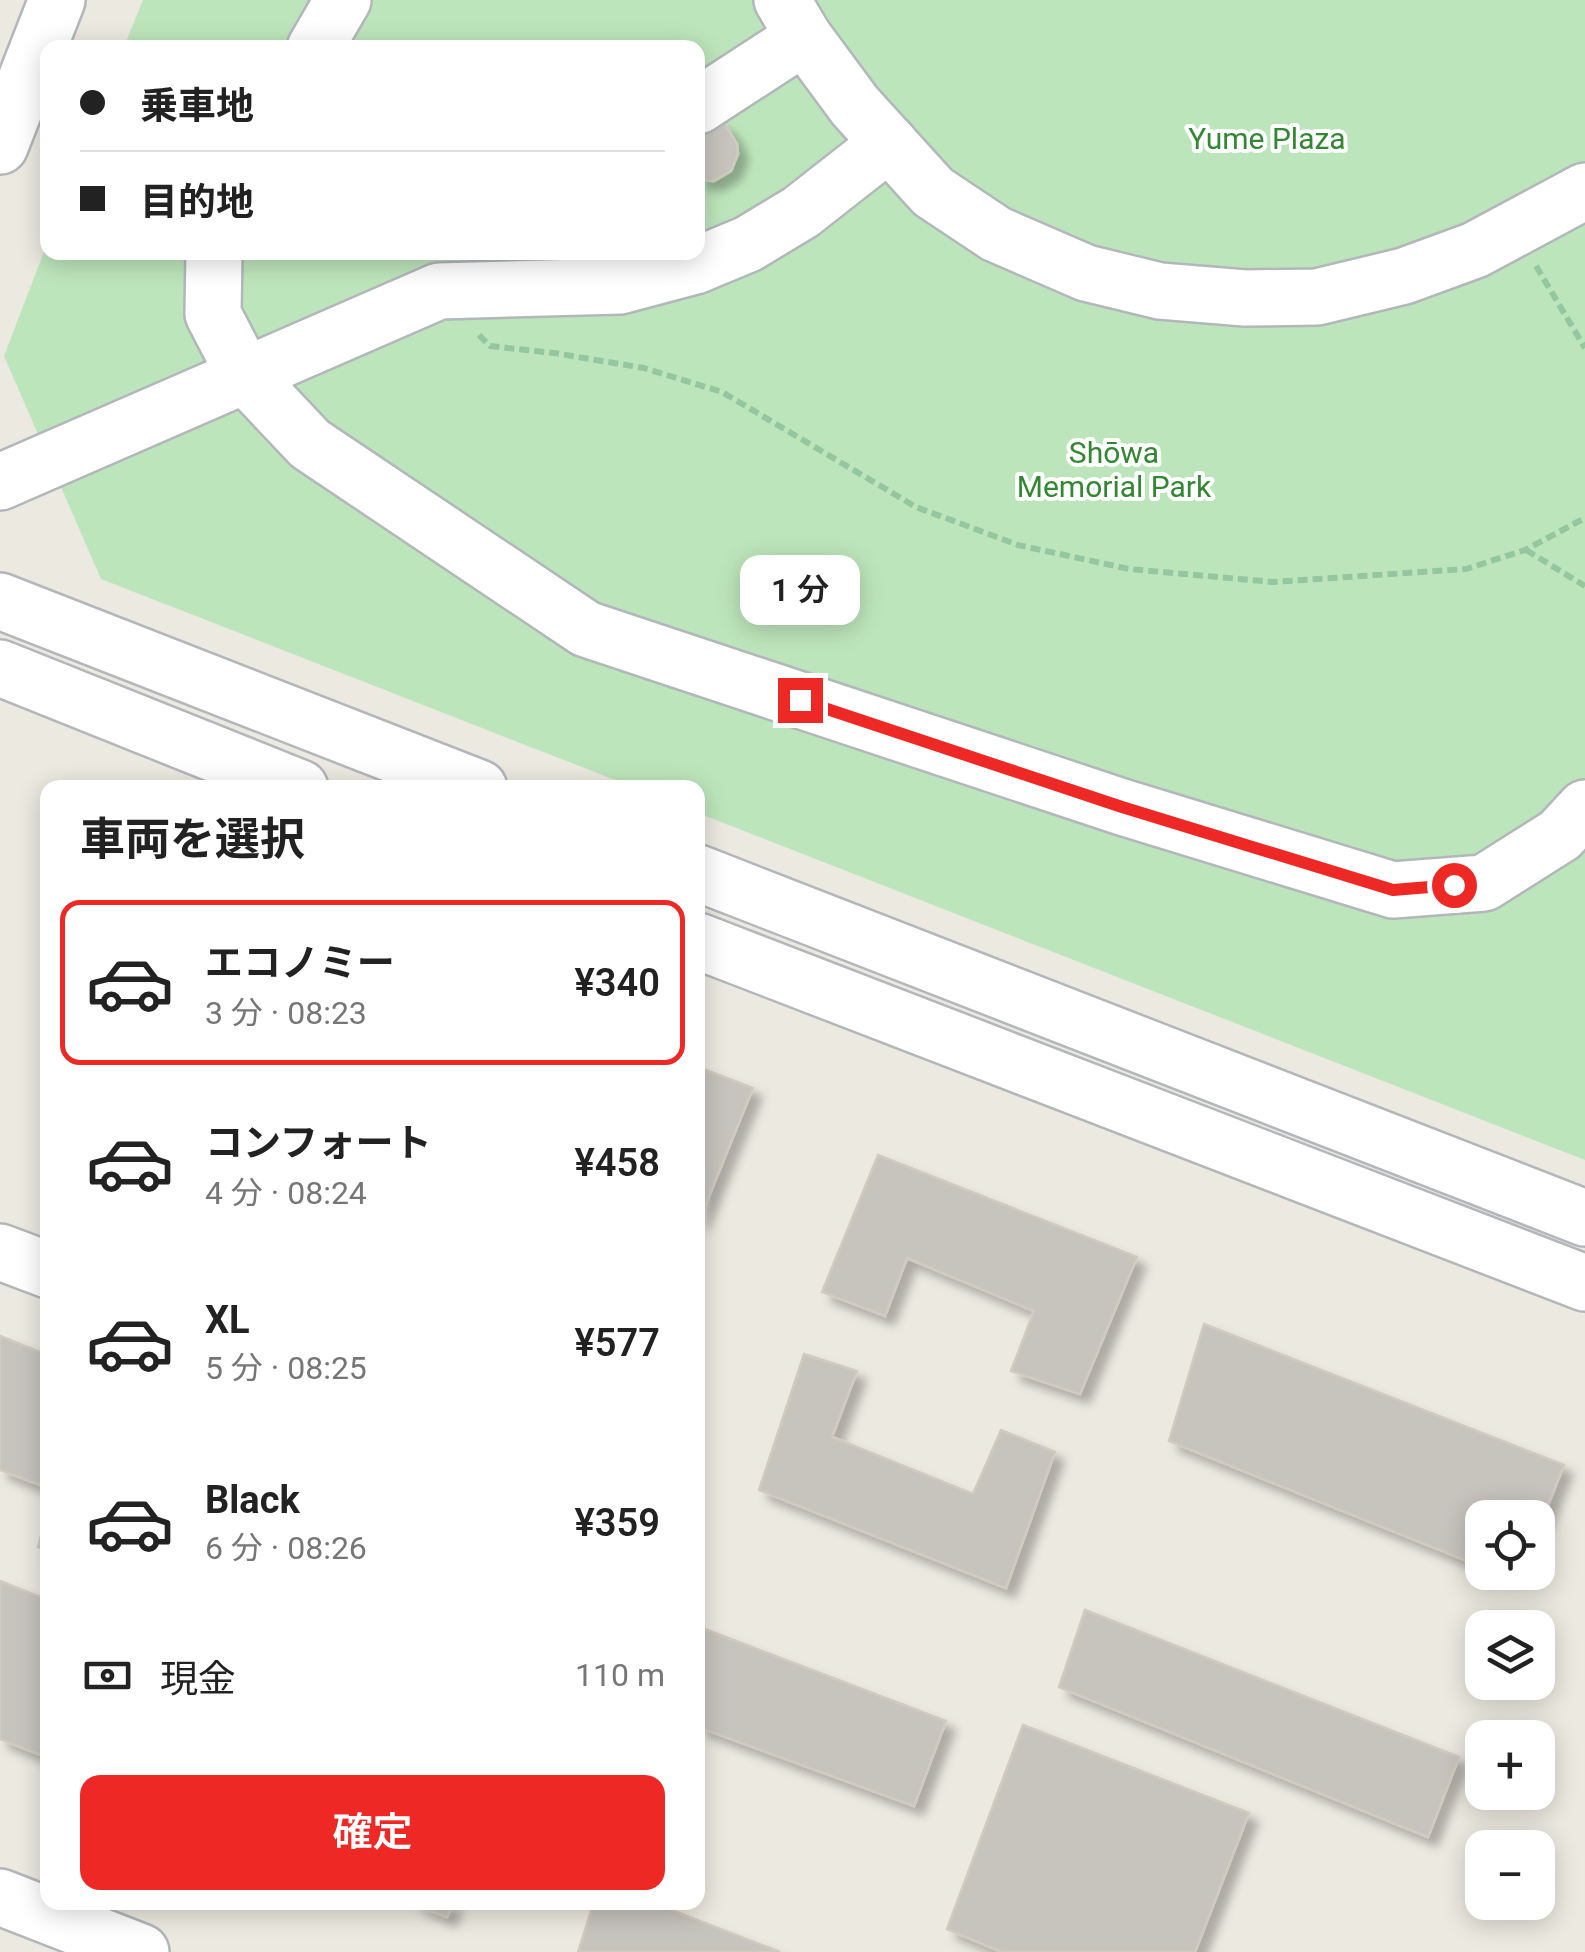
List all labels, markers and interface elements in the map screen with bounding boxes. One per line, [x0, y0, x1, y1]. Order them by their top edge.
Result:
text: 乗車地 [140, 84, 254, 128]
park label: Yume Plaza [1188, 121, 1346, 156]
text: 目的地 [140, 180, 254, 224]
park label: Shōwa Memorial Park [1017, 435, 1212, 504]
callout: 1 分 [740, 555, 860, 625]
text: 1 分 [771, 571, 829, 609]
route end [778, 678, 823, 723]
text: 車両を選択 [80, 813, 305, 866]
route start [1432, 863, 1477, 908]
icon: car [85, 938, 175, 1028]
text: エコノミー [205, 941, 395, 985]
text: ¥340 [575, 961, 660, 1005]
text: 3 分 · 08:23 [205, 994, 367, 1032]
icon: car [85, 1118, 175, 1208]
text: コンフォート [205, 1121, 432, 1165]
text: ¥458 [575, 1141, 660, 1185]
text: 4 分 · 08:24 [205, 1174, 367, 1212]
icon: car [85, 1298, 175, 1388]
text: XL [205, 1298, 250, 1342]
text: ¥577 [575, 1321, 660, 1365]
text: 5 分 · 08:25 [205, 1349, 367, 1387]
icon: car [85, 1478, 175, 1568]
text: Black [205, 1478, 300, 1522]
map controls [1465, 1500, 1555, 1920]
button: locate [1465, 1500, 1555, 1590]
text: ¥359 [575, 1501, 660, 1545]
text: 6 分 · 08:26 [205, 1529, 367, 1567]
button: layers [1465, 1610, 1555, 1700]
icon: cash [80, 1648, 135, 1703]
text: 110 m [575, 1656, 665, 1694]
text: 現金 [160, 1657, 236, 1701]
button: + [1465, 1720, 1555, 1810]
button: 確定 [80, 1775, 665, 1890]
button: − [1465, 1830, 1555, 1920]

